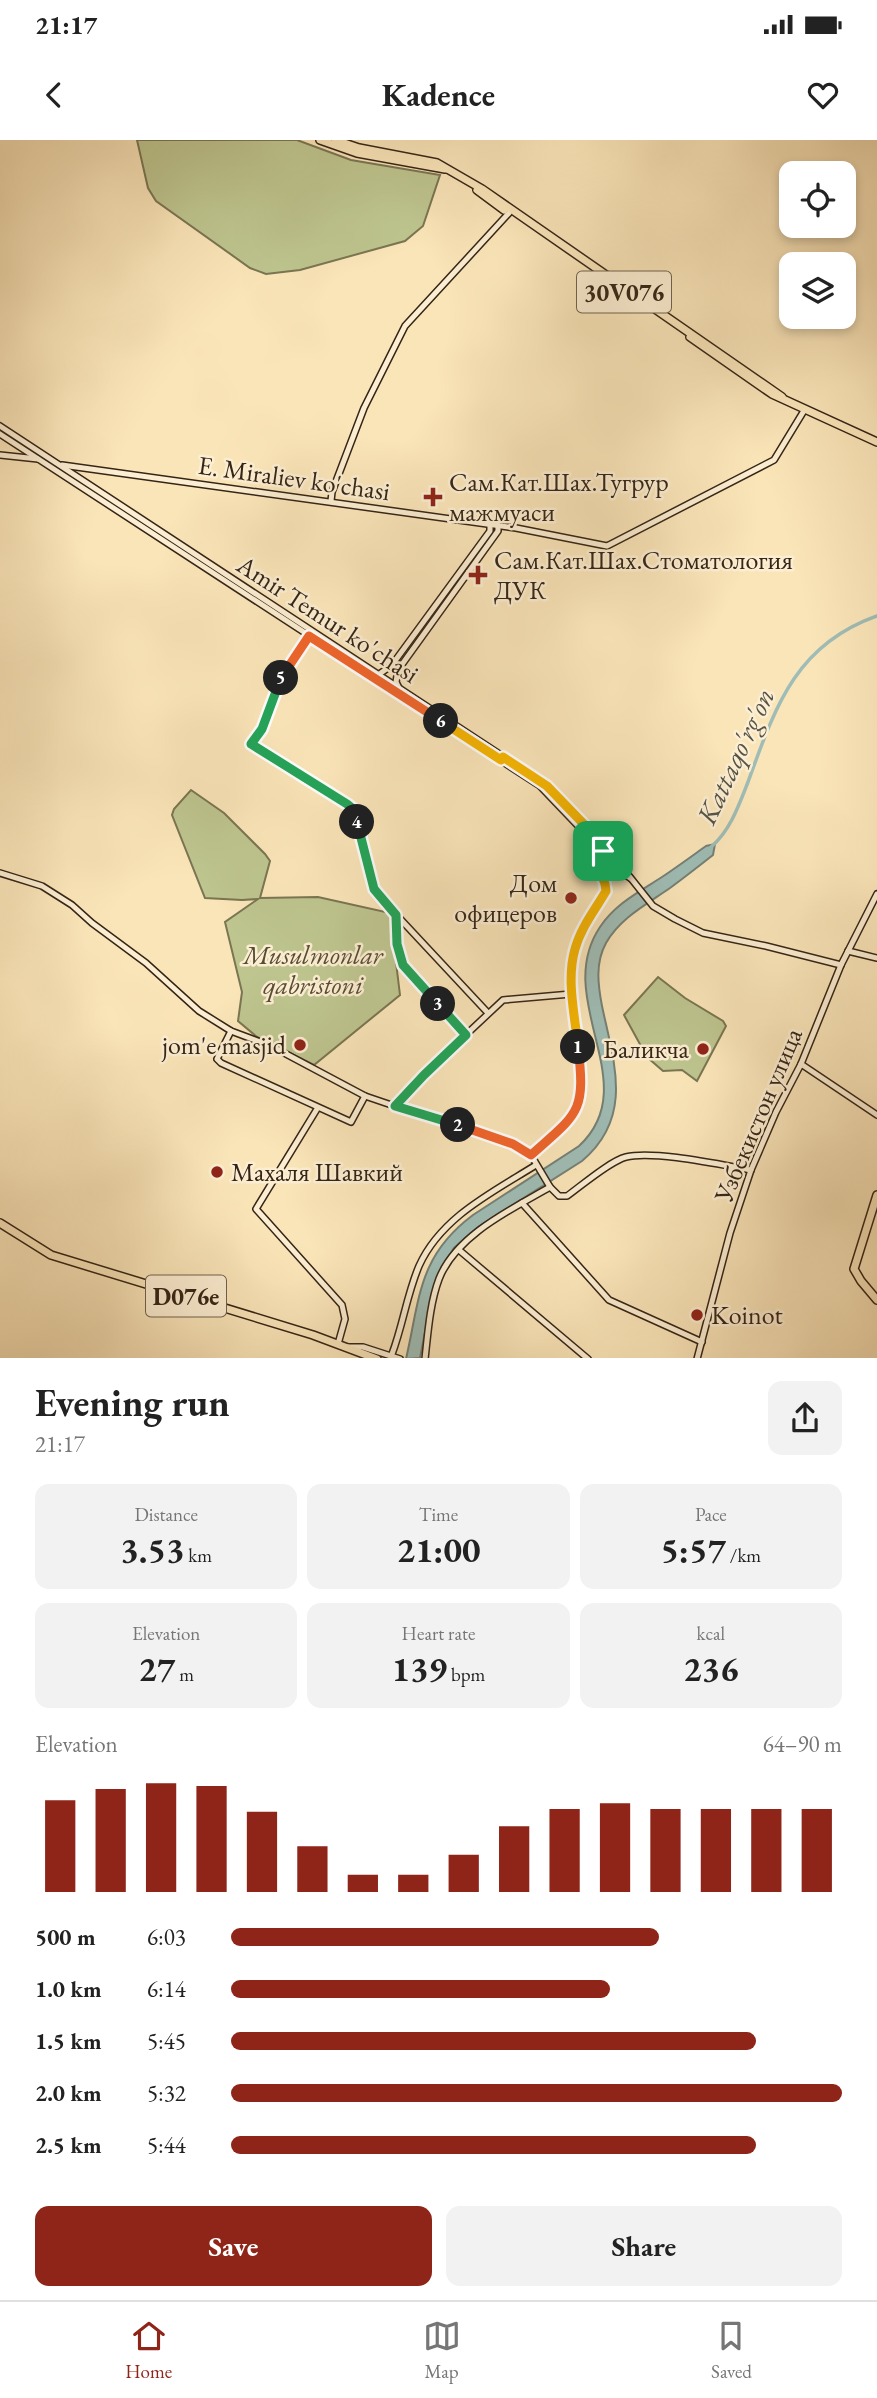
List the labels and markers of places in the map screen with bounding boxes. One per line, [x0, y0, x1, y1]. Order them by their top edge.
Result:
place label: Сам.Кат.Шах.Тугрур мажмуаси [449, 465, 669, 529]
marker: Сам.Кат.Шах.Тугрур мажмуаси [423, 487, 443, 507]
place label: Сам.Кат.Шах.Стоматология ДУК [494, 543, 793, 607]
marker: Сам.Кат.Шах.Стоматология ДУК [468, 565, 488, 585]
pin: 5 [264, 660, 298, 696]
pin: 6 [424, 704, 458, 738]
pin: 4 [340, 804, 374, 840]
pin [573, 821, 633, 881]
place label: Дом офицеров [454, 866, 557, 930]
marker: Дом офицеров [563, 890, 579, 906]
pin: 3 [420, 986, 456, 1022]
place label: jom'e masjid [161, 1028, 287, 1062]
pin: 1 [560, 1030, 596, 1065]
place label: Баликча [603, 1032, 690, 1066]
marker: jom'e masjid [292, 1037, 308, 1053]
marker: Баликча [695, 1041, 711, 1057]
pin: 2 [440, 1108, 476, 1142]
place label: Махаля Шавкий [231, 1155, 403, 1189]
marker: Махаля Шавкий [209, 1164, 225, 1180]
place label: Koinot [711, 1298, 783, 1332]
marker: Koinot [689, 1307, 705, 1323]

